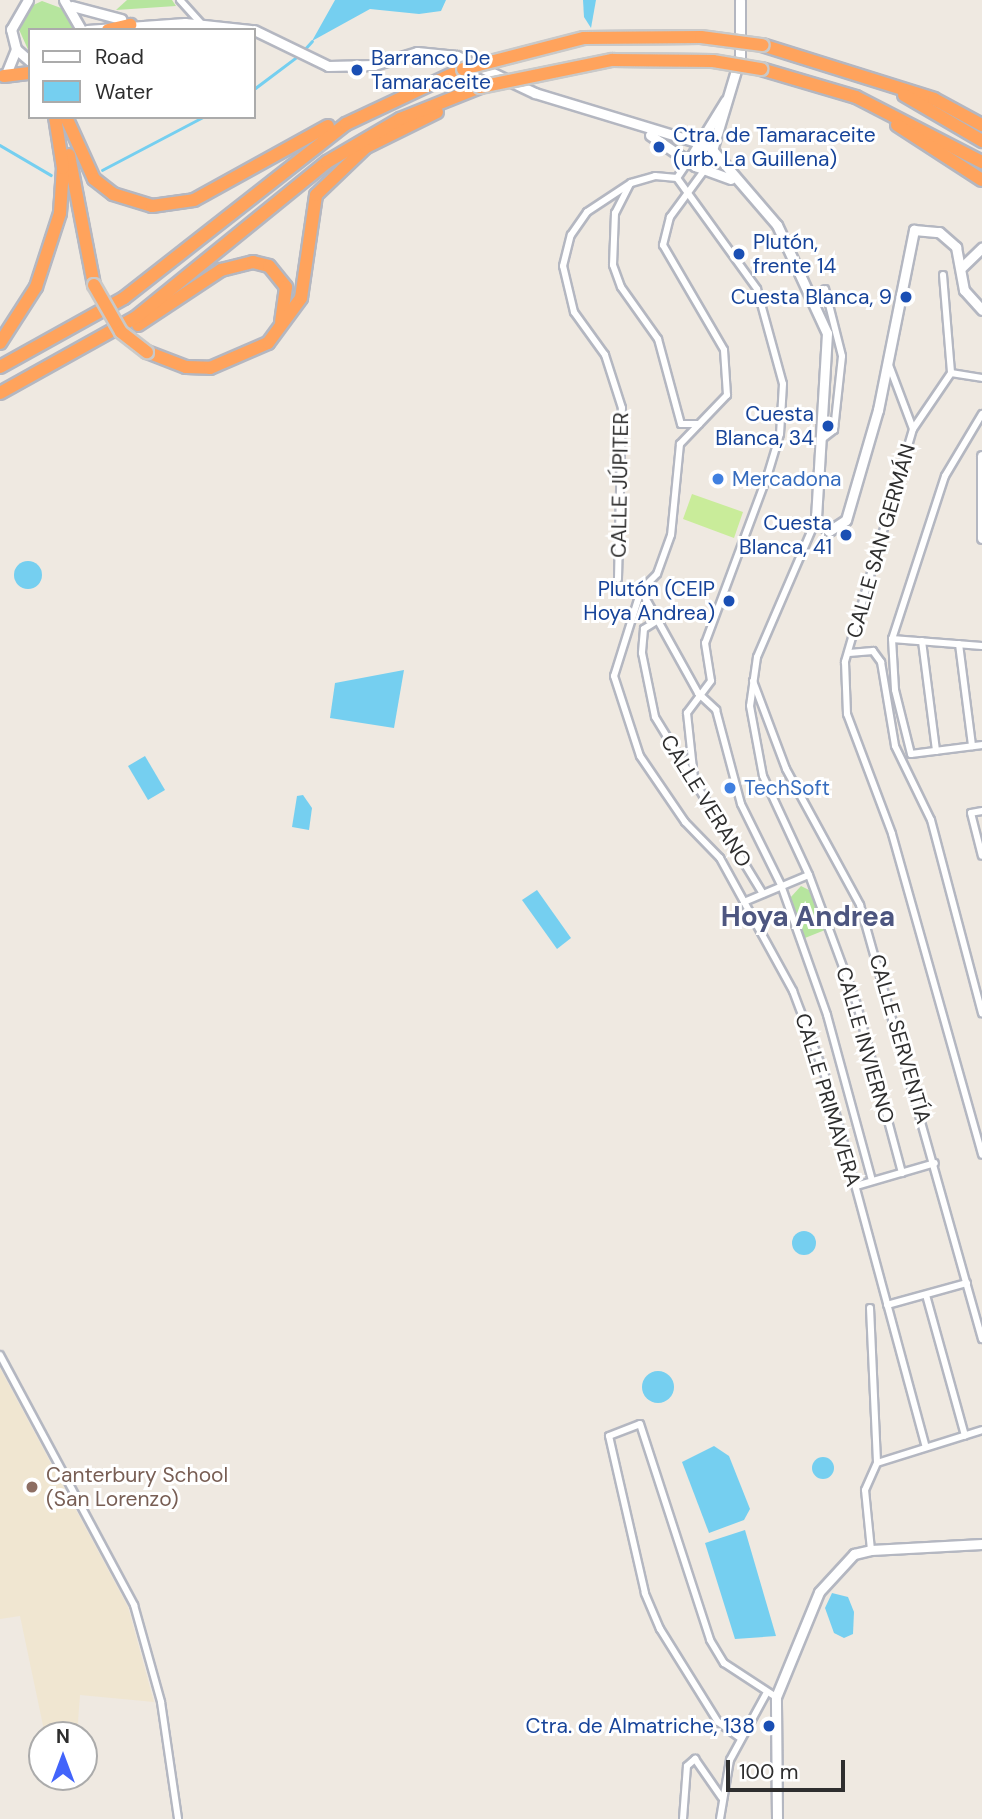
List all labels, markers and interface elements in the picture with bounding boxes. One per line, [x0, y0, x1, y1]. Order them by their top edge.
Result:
legend [28, 28, 256, 119]
text: Road [95, 43, 144, 71]
place label: Barranco De Tamaraceite [371, 45, 491, 95]
marker: Barranco De Tamaraceite [349, 62, 365, 78]
text: Water [95, 78, 153, 106]
place label: Ctra. de Tamaraceite (urb. La Guillena) [673, 122, 876, 172]
marker: Ctra. de Tamaraceite (urb. La Guillena) [651, 139, 667, 155]
place label: Plutón, frente 14 [753, 229, 836, 279]
marker: Plutón, frente 14 [731, 246, 747, 262]
place label: Cuesta Blanca, 9 [731, 284, 892, 310]
marker: Cuesta Blanca, 9 [898, 289, 914, 305]
place label: Cuesta Blanca, 34 [715, 401, 814, 451]
street label: CALLE JÚPITER [606, 412, 634, 558]
marker: Cuesta Blanca, 34 [820, 418, 836, 434]
street label: CALLE SAN GERMÁN [841, 441, 921, 641]
place label: Mercadona [732, 466, 841, 492]
marker: Mercadona [710, 471, 726, 487]
place label: Cuesta Blanca, 41 [739, 510, 832, 560]
marker: Cuesta Blanca, 41 [838, 527, 854, 543]
place label: Plutón (CEIP Hoya Andrea) [583, 576, 715, 626]
marker: Plutón (CEIP Hoya Andrea) [721, 593, 737, 609]
street label: CALLE VERANO [655, 730, 757, 872]
place label: TechSoft [744, 775, 830, 801]
marker: TechSoft [722, 780, 738, 796]
district label: Hoya Andrea [721, 900, 895, 934]
street label: CALLE SERVENTÍA [864, 951, 936, 1127]
street label: CALLE INVIERNO [831, 964, 899, 1126]
street label: CALLE PRIMAVERA [790, 1010, 866, 1190]
place label: Canterbury School (San Lorenzo) [46, 1462, 228, 1512]
marker: Canterbury School (San Lorenzo) [24, 1479, 40, 1495]
place label: Ctra. de Almatriche, 138 [525, 1713, 755, 1739]
marker: Ctra. de Almatriche, 138 [761, 1718, 777, 1734]
north arrow [28, 1721, 98, 1791]
text: N [56, 1724, 70, 1749]
scale bar [730, 1745, 849, 1789]
text: 100 m [739, 1758, 799, 1786]

